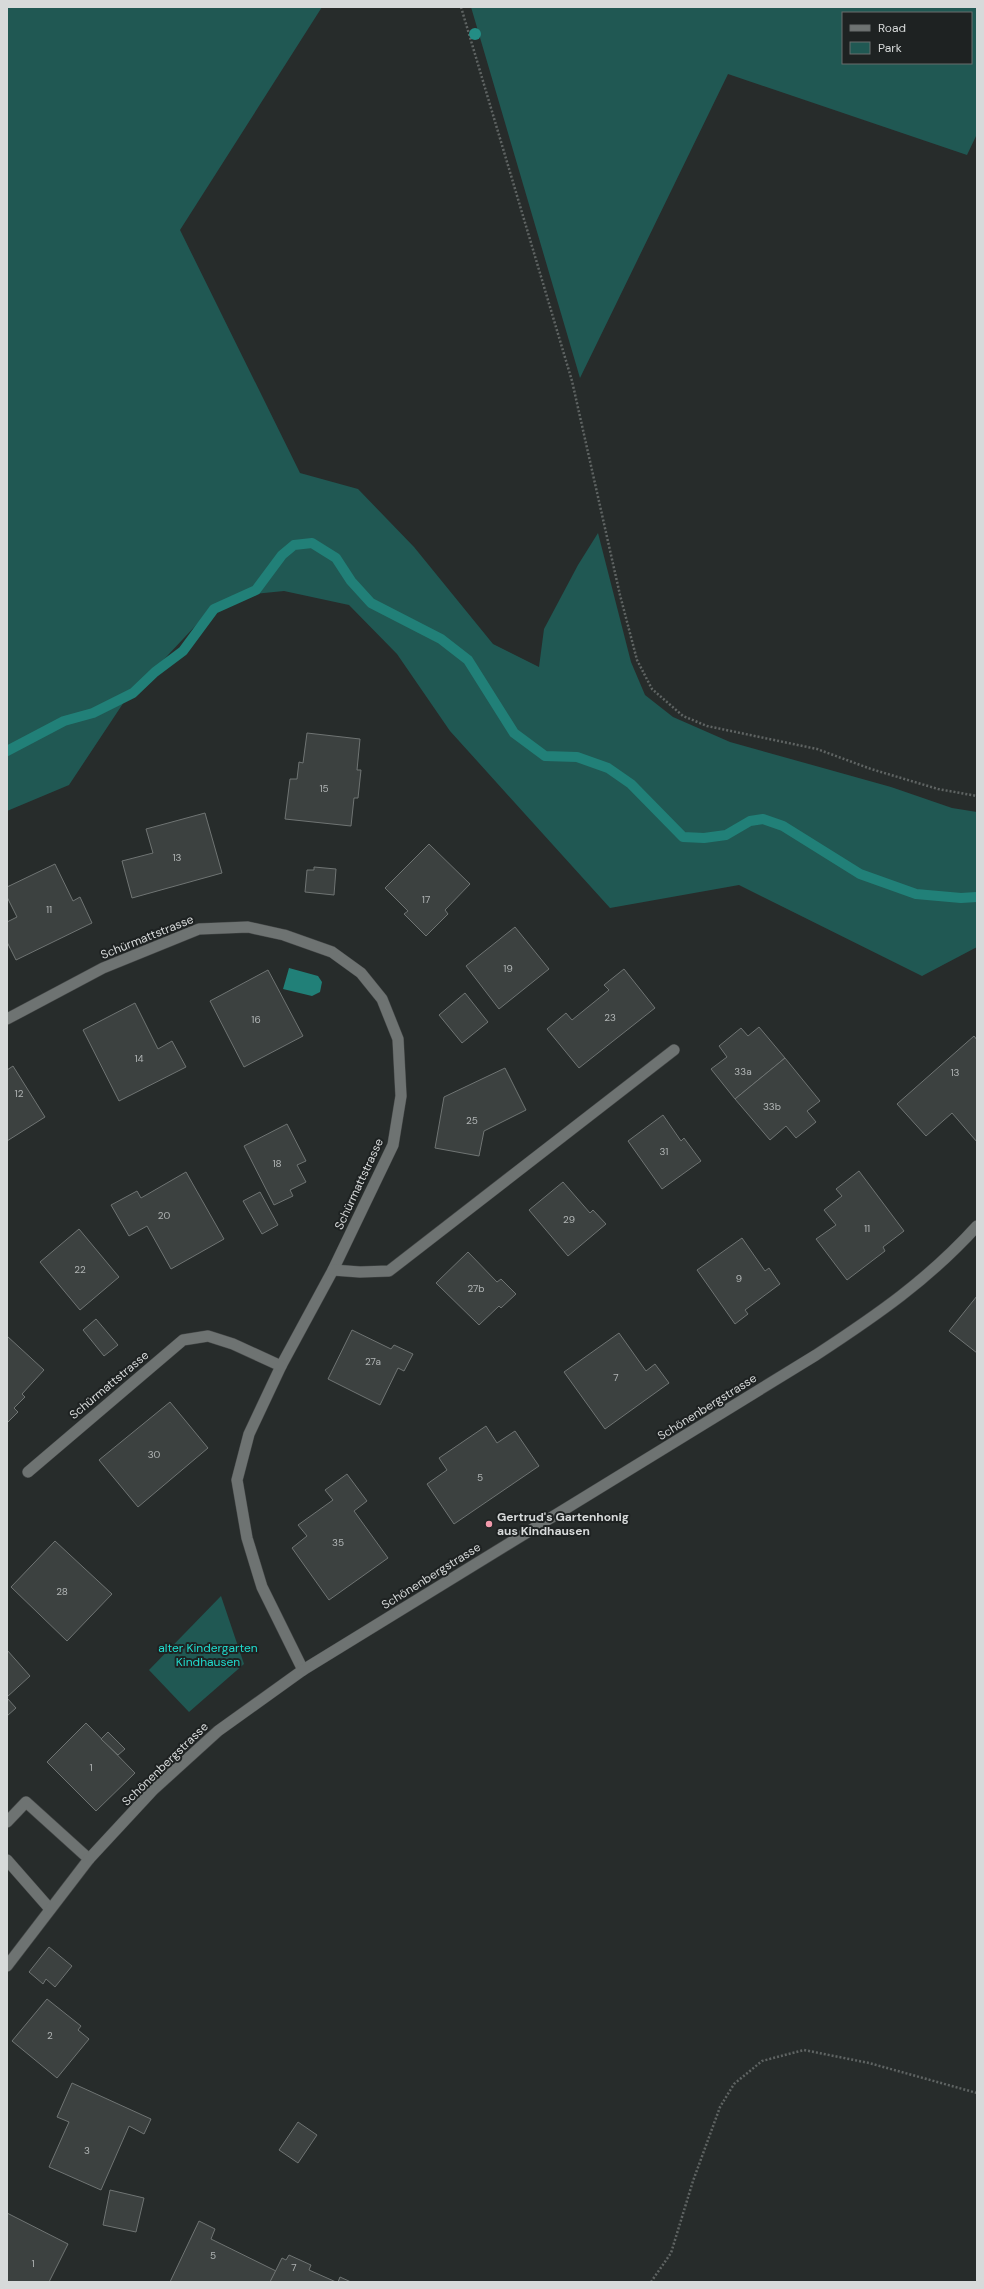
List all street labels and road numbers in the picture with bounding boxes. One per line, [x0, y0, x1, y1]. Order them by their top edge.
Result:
street label: Schürmattstrasse [98, 911, 196, 963]
street label: Schürmattstrasse [331, 1136, 387, 1232]
street label: Schürmattstrasse [66, 1347, 152, 1423]
street label: Schönenbergstrasse [654, 1370, 760, 1444]
street label: Schönenbergstrasse [378, 1539, 484, 1613]
street label: Schönenbergstrasse [118, 1719, 212, 1809]

